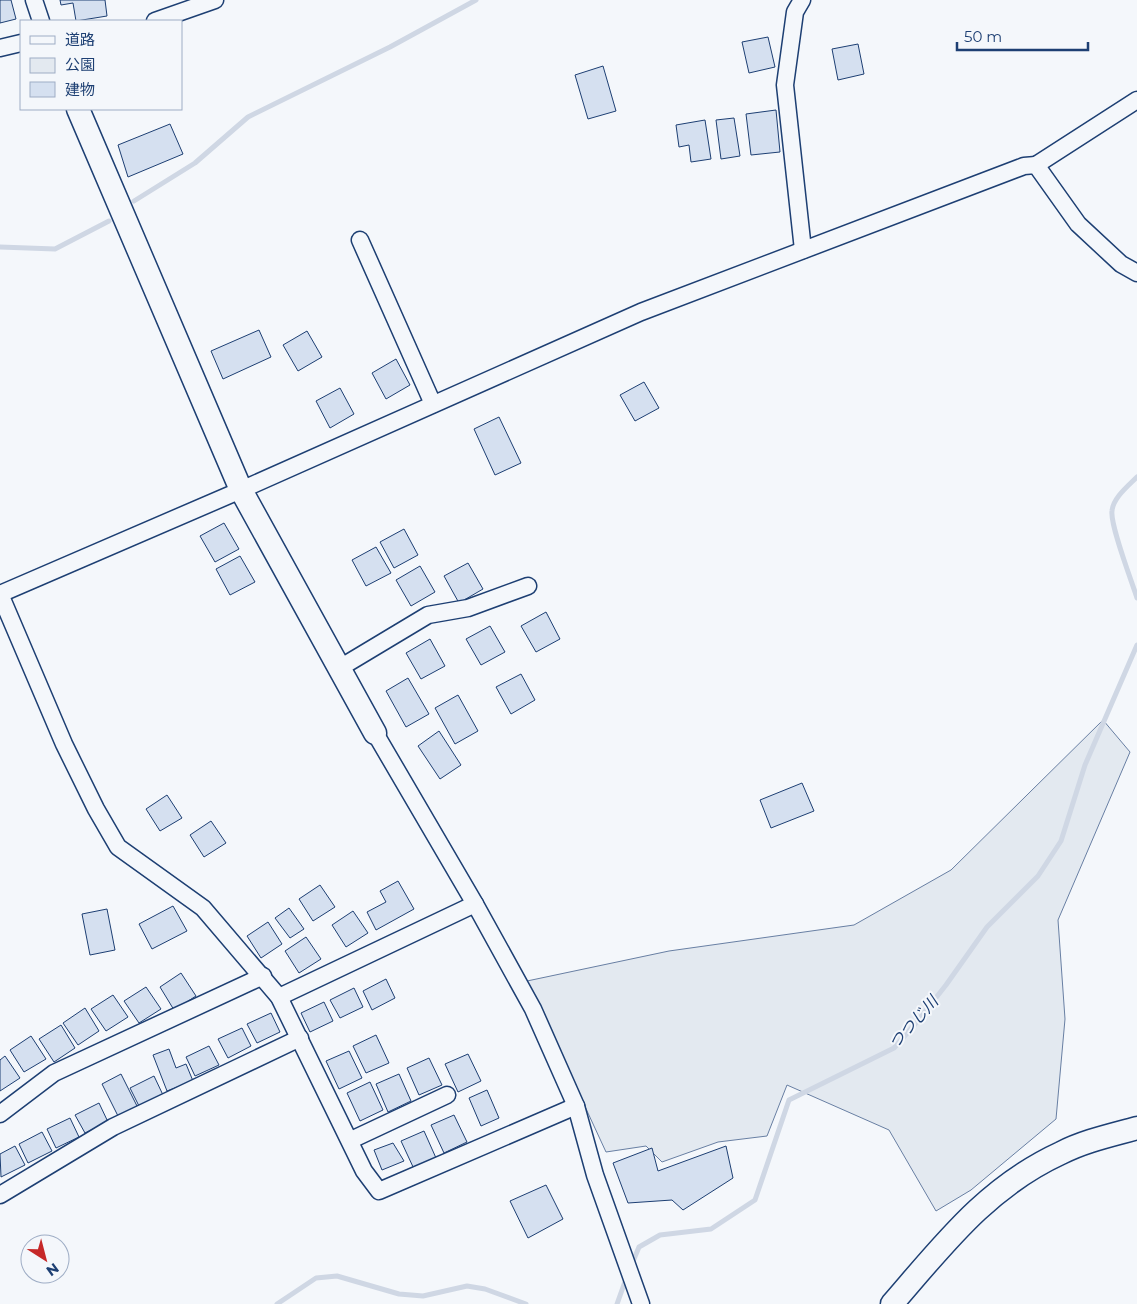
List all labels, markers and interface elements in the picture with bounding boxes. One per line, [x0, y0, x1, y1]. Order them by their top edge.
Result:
legend [20, 20, 182, 110]
scale bar [957, 20, 1088, 52]
text: 50 m [964, 27, 1002, 46]
text: 道路 [65, 30, 95, 49]
text: 公園 [65, 55, 95, 74]
text: 建物 [65, 80, 95, 99]
water label: つつじ川 [885, 991, 943, 1052]
north arrow [20, 1234, 70, 1284]
text: N [43, 1259, 63, 1280]

